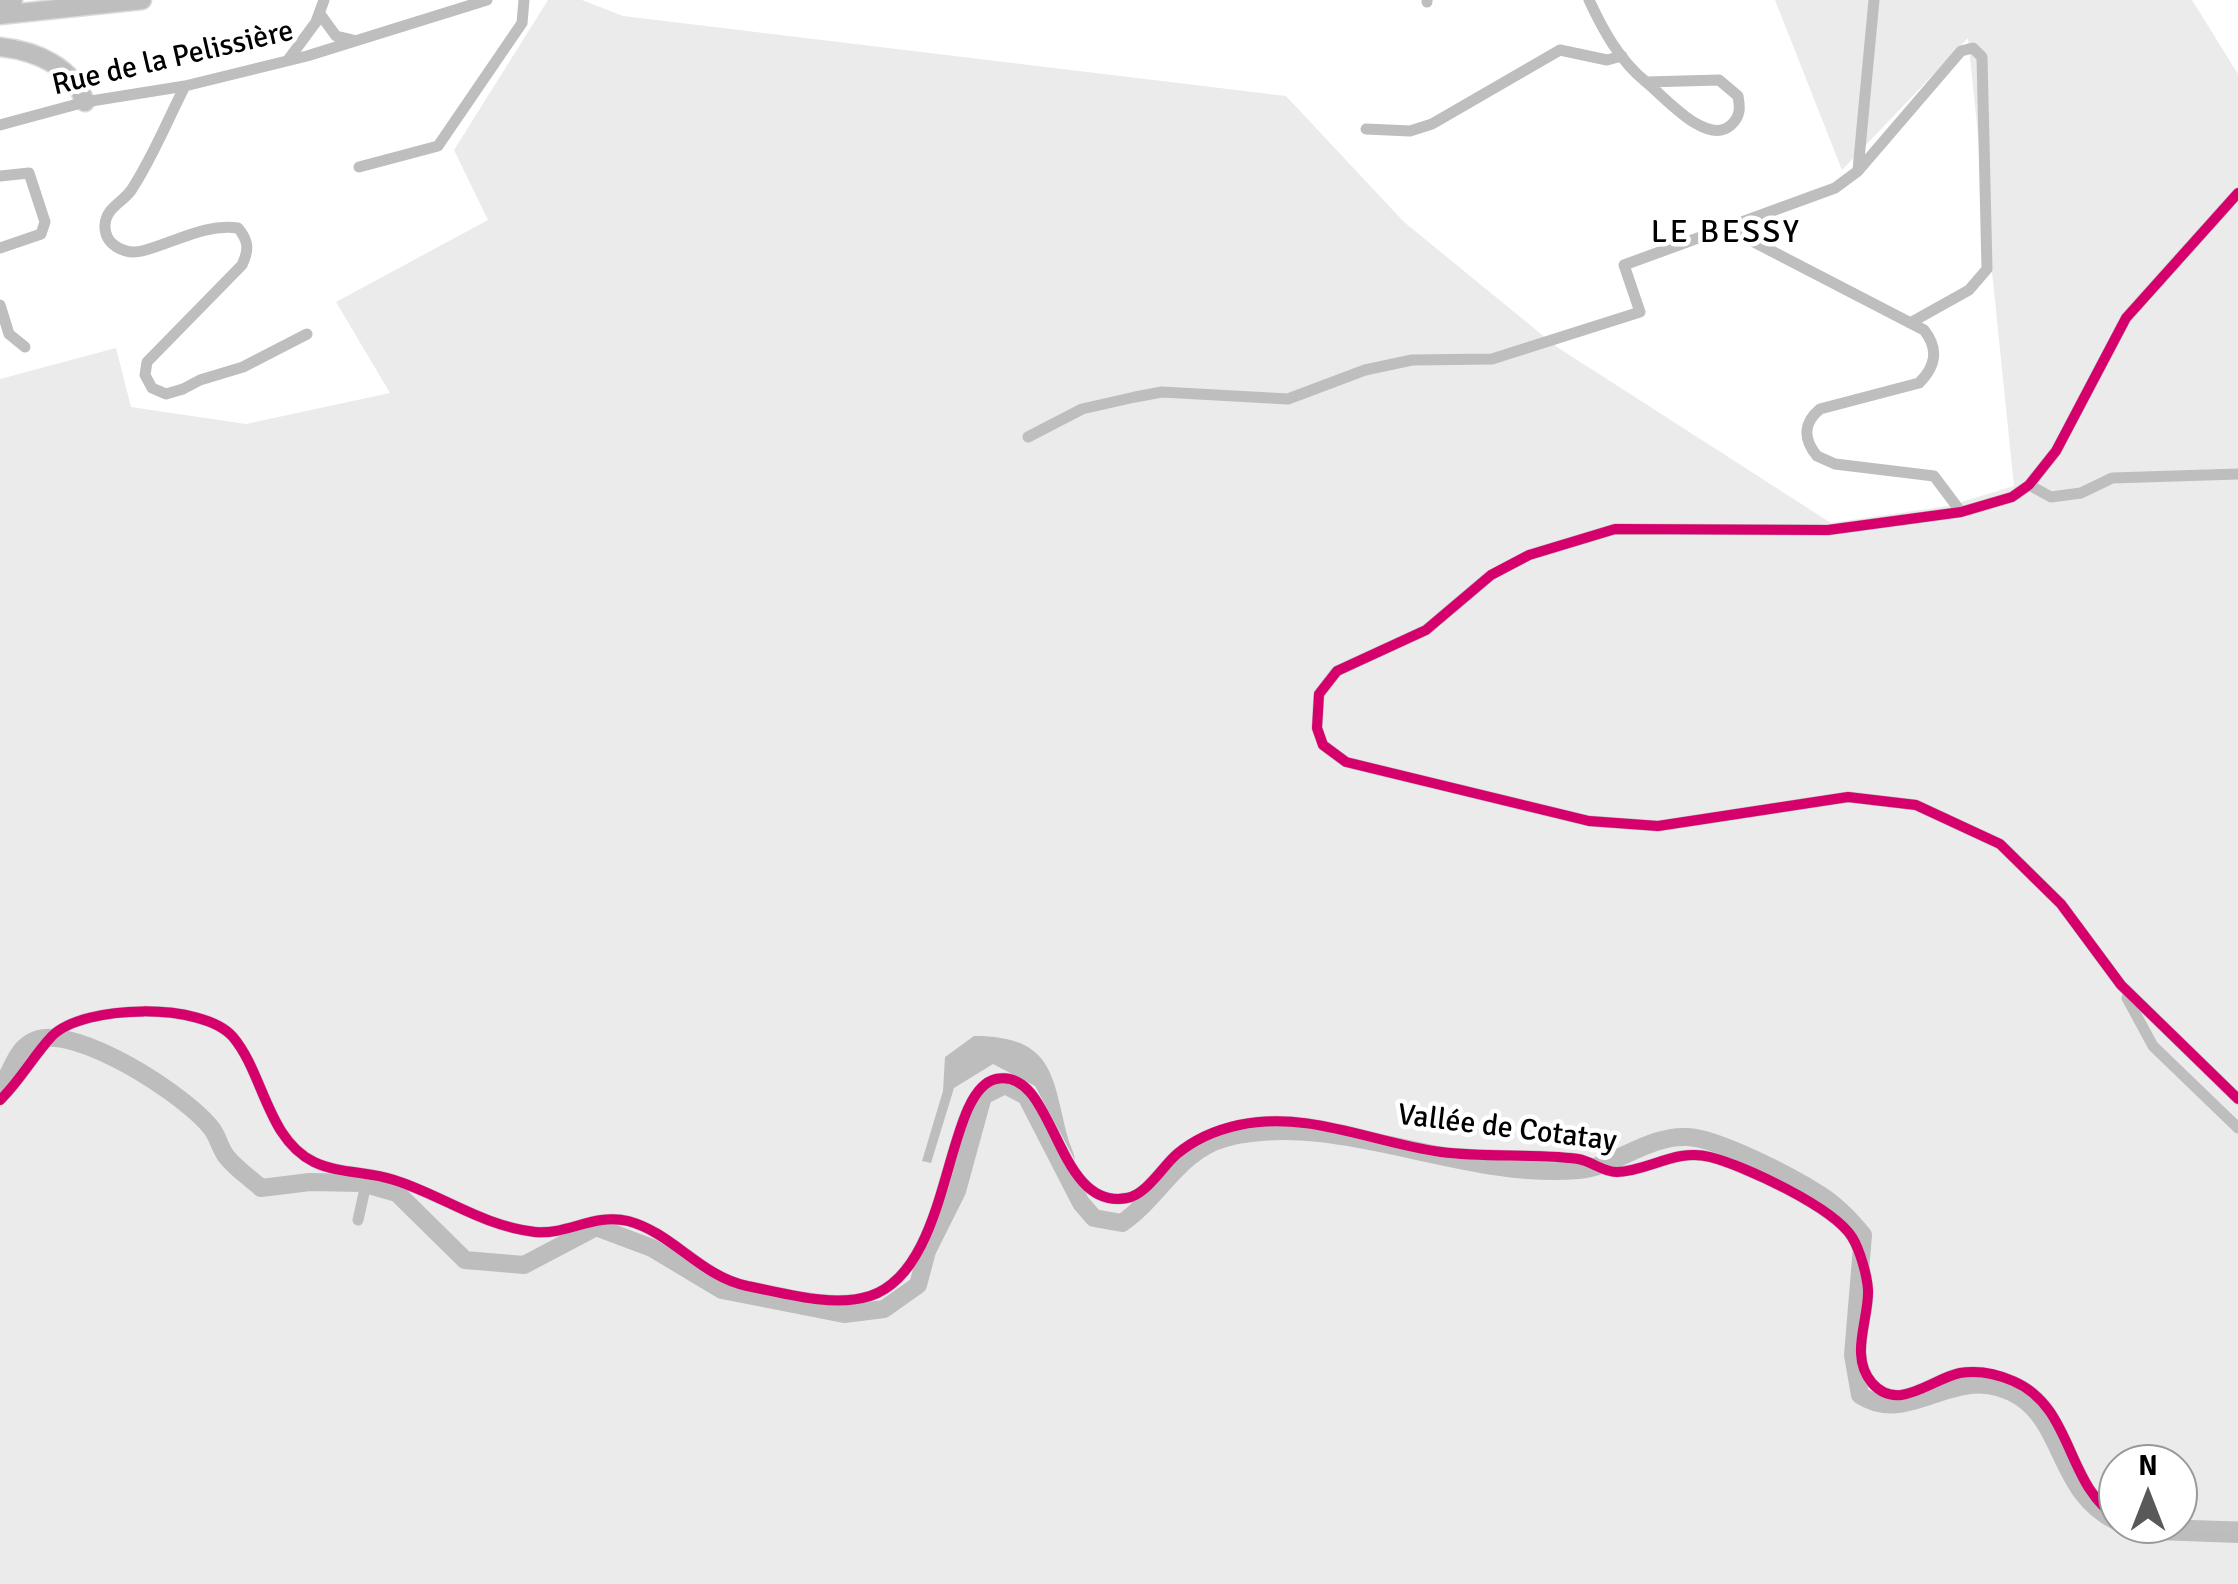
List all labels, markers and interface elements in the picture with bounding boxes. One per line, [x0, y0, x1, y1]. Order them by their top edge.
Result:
street label: Rue de la Pelissière [49, 14, 297, 104]
district label: LE BESSY [1651, 215, 1801, 253]
street label: Vallée de Cotatay [1395, 1098, 1619, 1160]
north arrow [2098, 1444, 2198, 1544]
text: N [2138, 1449, 2158, 1483]

